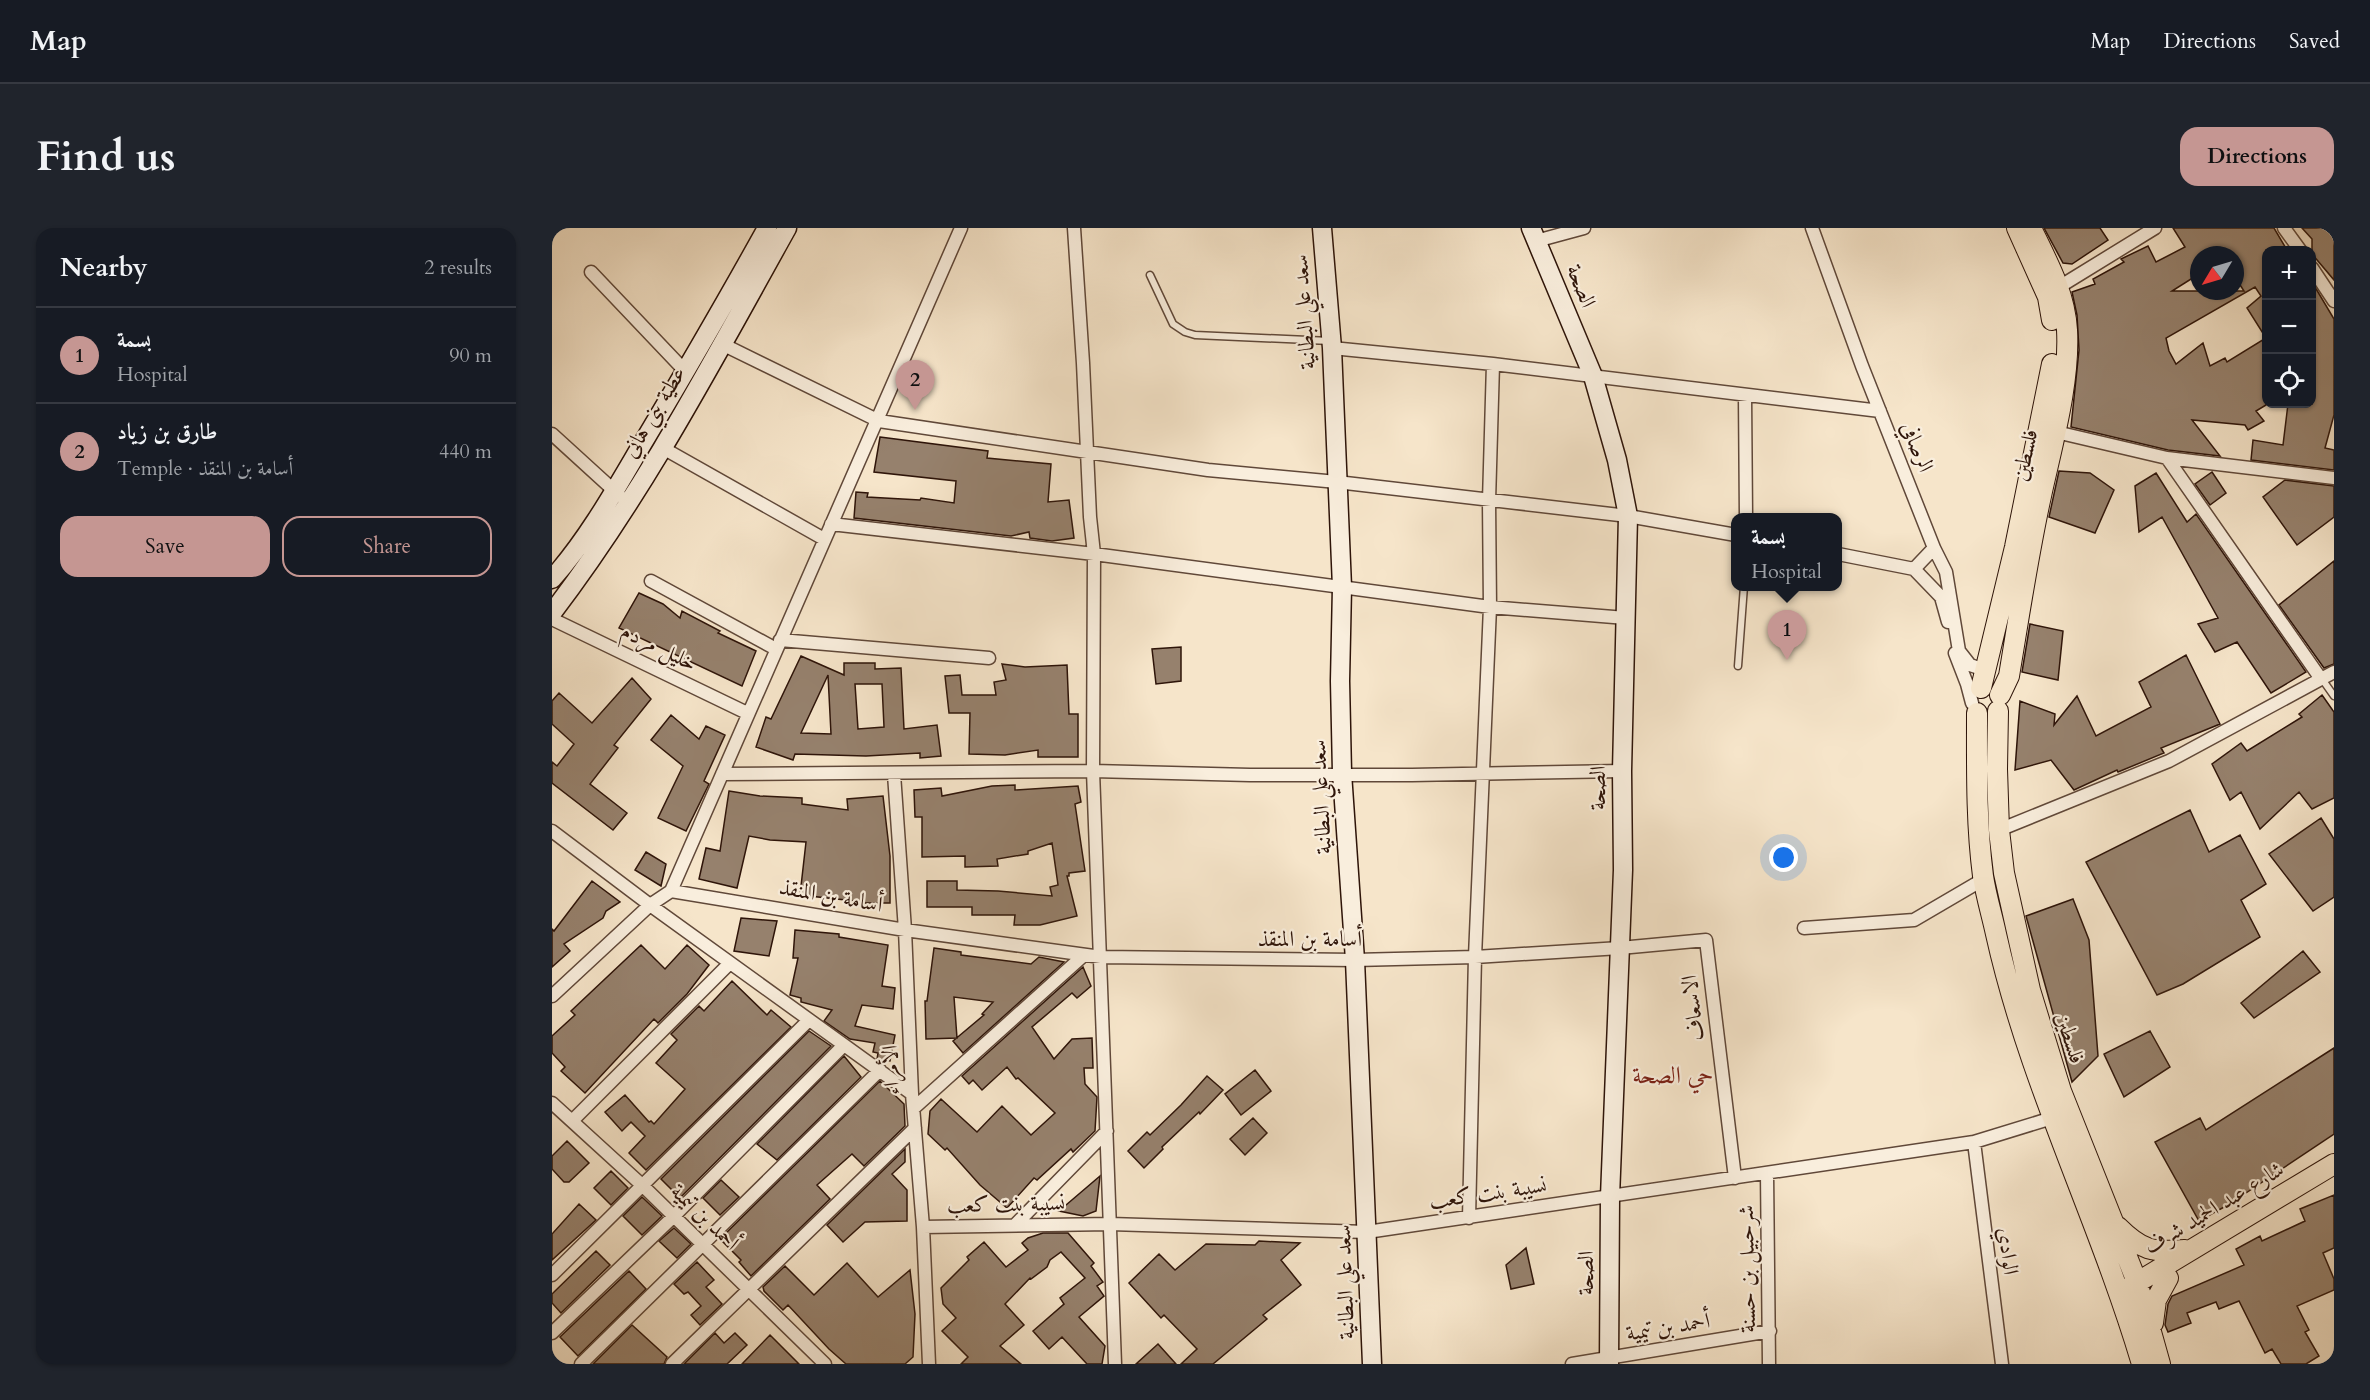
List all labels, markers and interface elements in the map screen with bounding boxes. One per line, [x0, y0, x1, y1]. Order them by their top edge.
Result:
text: Map [30, 22, 87, 60]
text: Map [2090, 27, 2130, 56]
text: Directions [2163, 27, 2256, 56]
text: Saved [2289, 27, 2340, 56]
button: Directions [2180, 127, 2334, 186]
text: Find us [36, 128, 176, 185]
north arrow [2190, 246, 2244, 300]
map controls [2262, 246, 2316, 408]
button: + [2262, 246, 2316, 300]
text: Nearby [60, 250, 148, 285]
street label: سعد علي البطانية [1285, 253, 1329, 370]
text: 2 results [424, 254, 492, 281]
street label: الصحة [1559, 260, 1603, 312]
button: − [2262, 300, 2316, 354]
text: بسمة [117, 325, 151, 355]
text: 1 [74, 342, 85, 369]
text: 90 m [449, 342, 492, 369]
button: locate [2262, 354, 2316, 408]
pin: 2 [896, 360, 934, 410]
text: Hospital [117, 361, 188, 388]
street label: عطية بني هاني [615, 361, 696, 465]
text: طارق بن زياد [117, 417, 217, 447]
street label: الرصافي [1891, 417, 1941, 478]
street label: فلسطين [2005, 426, 2045, 484]
text: 2 [74, 438, 85, 465]
text: 440 m [439, 438, 492, 465]
text: Temple · أسامة بن المنقذ [117, 455, 293, 482]
popup [1731, 513, 1842, 591]
button: Save [60, 516, 270, 577]
button: Share [282, 516, 492, 577]
text: بسمة [1751, 522, 1785, 552]
text: Hospital [1751, 558, 1822, 585]
pin: 1 [1768, 610, 1806, 660]
street label: خليل مردم [614, 616, 702, 682]
street label: سعد علي البطانية [1303, 738, 1345, 855]
street label: الصحة [1583, 766, 1613, 810]
your location [1769, 843, 1798, 872]
street label: أسامة بن المنقذ [777, 871, 886, 920]
street label: أسامة بن المنقذ [1258, 923, 1363, 954]
street label: الاسعاف [1674, 973, 1712, 1043]
street label: فلسطين [2048, 1009, 2092, 1067]
street label: الأمراء [874, 1044, 907, 1096]
district label: حي الصحة [1632, 1059, 1714, 1094]
street label: شارع عبد الحميد شرف [2138, 1154, 2291, 1264]
street label: نسيبة بنت كعب [1427, 1170, 1549, 1216]
street label: أحمد بن تيمية [664, 1176, 747, 1258]
street label: نسيبة بنت كعب [947, 1188, 1065, 1220]
street label: شرحبيل بن حسنة [1731, 1205, 1763, 1333]
street label: سعد علي البطانية [1328, 1224, 1368, 1340]
street label: الوادي [1988, 1225, 2026, 1277]
street label: الصحة [1571, 1251, 1601, 1295]
street label: أحمد بن تيمية [1624, 1304, 1713, 1348]

